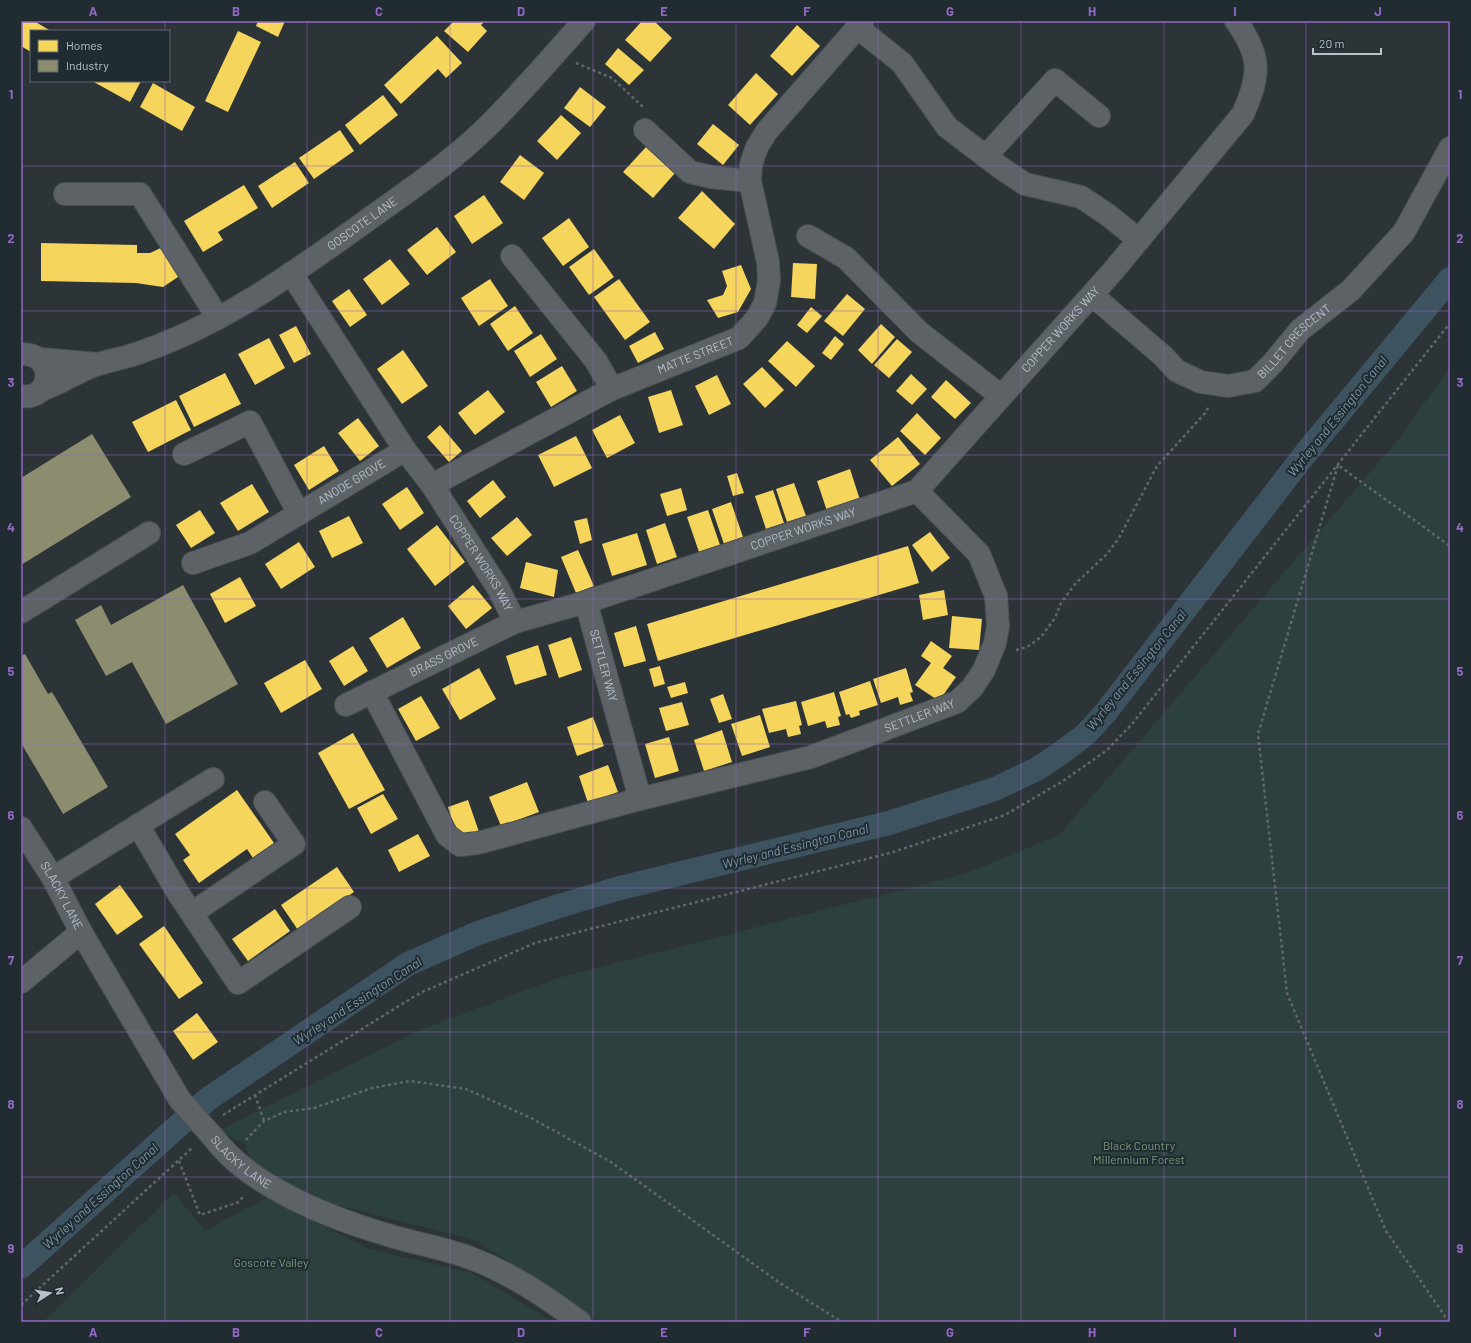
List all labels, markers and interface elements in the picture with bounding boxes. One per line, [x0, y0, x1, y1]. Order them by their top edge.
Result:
text: A [89, 3, 98, 19]
text: B [232, 3, 240, 19]
text: C [375, 3, 383, 19]
text: D [517, 3, 525, 19]
text: E [660, 3, 668, 19]
text: F [803, 3, 811, 19]
text: G [946, 3, 954, 19]
text: H [1088, 3, 1096, 19]
text: I [1233, 3, 1237, 19]
text: J [1374, 3, 1382, 19]
legend [30, 30, 170, 82]
scale bar [1313, 30, 1381, 56]
text: 20 m [1319, 36, 1345, 50]
text: Homes [66, 38, 103, 52]
text: Industry [66, 58, 109, 72]
text: 1 [9, 86, 13, 102]
text: 1 [1458, 86, 1462, 102]
street label: GOSCOTE LANE [324, 193, 399, 253]
text: 2 [7, 230, 15, 246]
text: 2 [1456, 230, 1464, 246]
street label: COPPER WORKS WAY [1018, 283, 1102, 375]
street label: BILLET CRESCENT [1254, 301, 1333, 381]
street label: MATTE STREET [655, 333, 735, 376]
water label: Wyrley and Essington Canal [1284, 353, 1390, 479]
text: 3 [7, 374, 15, 390]
text: 3 [1456, 374, 1464, 390]
street label: ANODE GROVE [315, 456, 387, 507]
street label: COPPER WORKS WAY [748, 504, 858, 552]
street label: COPPER WORKS WAY [447, 512, 516, 613]
text: 4 [7, 519, 15, 535]
text: 4 [1456, 519, 1464, 535]
water label: Wyrley and Essington Canal [1083, 607, 1189, 733]
street label: SETTLER WAY [588, 628, 621, 703]
street label: BRASS GROVE [407, 633, 480, 679]
text: 5 [7, 663, 15, 679]
text: 5 [1456, 663, 1464, 679]
street label: SETTLER WAY [882, 695, 957, 735]
text: 6 [8, 807, 15, 823]
text: 6 [1457, 807, 1464, 823]
water label: Wyrley and Essington Canal [720, 820, 870, 872]
street label: SLACKY LANE [38, 859, 86, 932]
text: 7 [8, 952, 15, 968]
text: 7 [1457, 952, 1464, 968]
water label: Wyrley and Essington Canal [290, 953, 424, 1049]
text: 8 [7, 1096, 15, 1112]
text: 8 [1456, 1096, 1464, 1112]
street label: SLACKY LANE [208, 1132, 274, 1191]
park label: Black Country Millennium Forest [1093, 1138, 1185, 1166]
water label: Wyrley and Essington Canal [39, 1140, 161, 1252]
text: 9 [8, 1240, 15, 1256]
text: 9 [1457, 1240, 1464, 1256]
park label: Goscote Valley [233, 1255, 309, 1269]
north arrow [30, 1273, 70, 1313]
text: N [53, 1286, 67, 1296]
text: A [89, 1324, 98, 1340]
text: B [232, 1324, 240, 1340]
text: C [375, 1324, 383, 1340]
text: D [517, 1324, 525, 1340]
text: E [660, 1324, 668, 1340]
text: F [803, 1324, 811, 1340]
text: G [946, 1324, 954, 1340]
text: H [1088, 1324, 1096, 1340]
text: I [1233, 1324, 1237, 1340]
text: J [1374, 1324, 1382, 1340]

